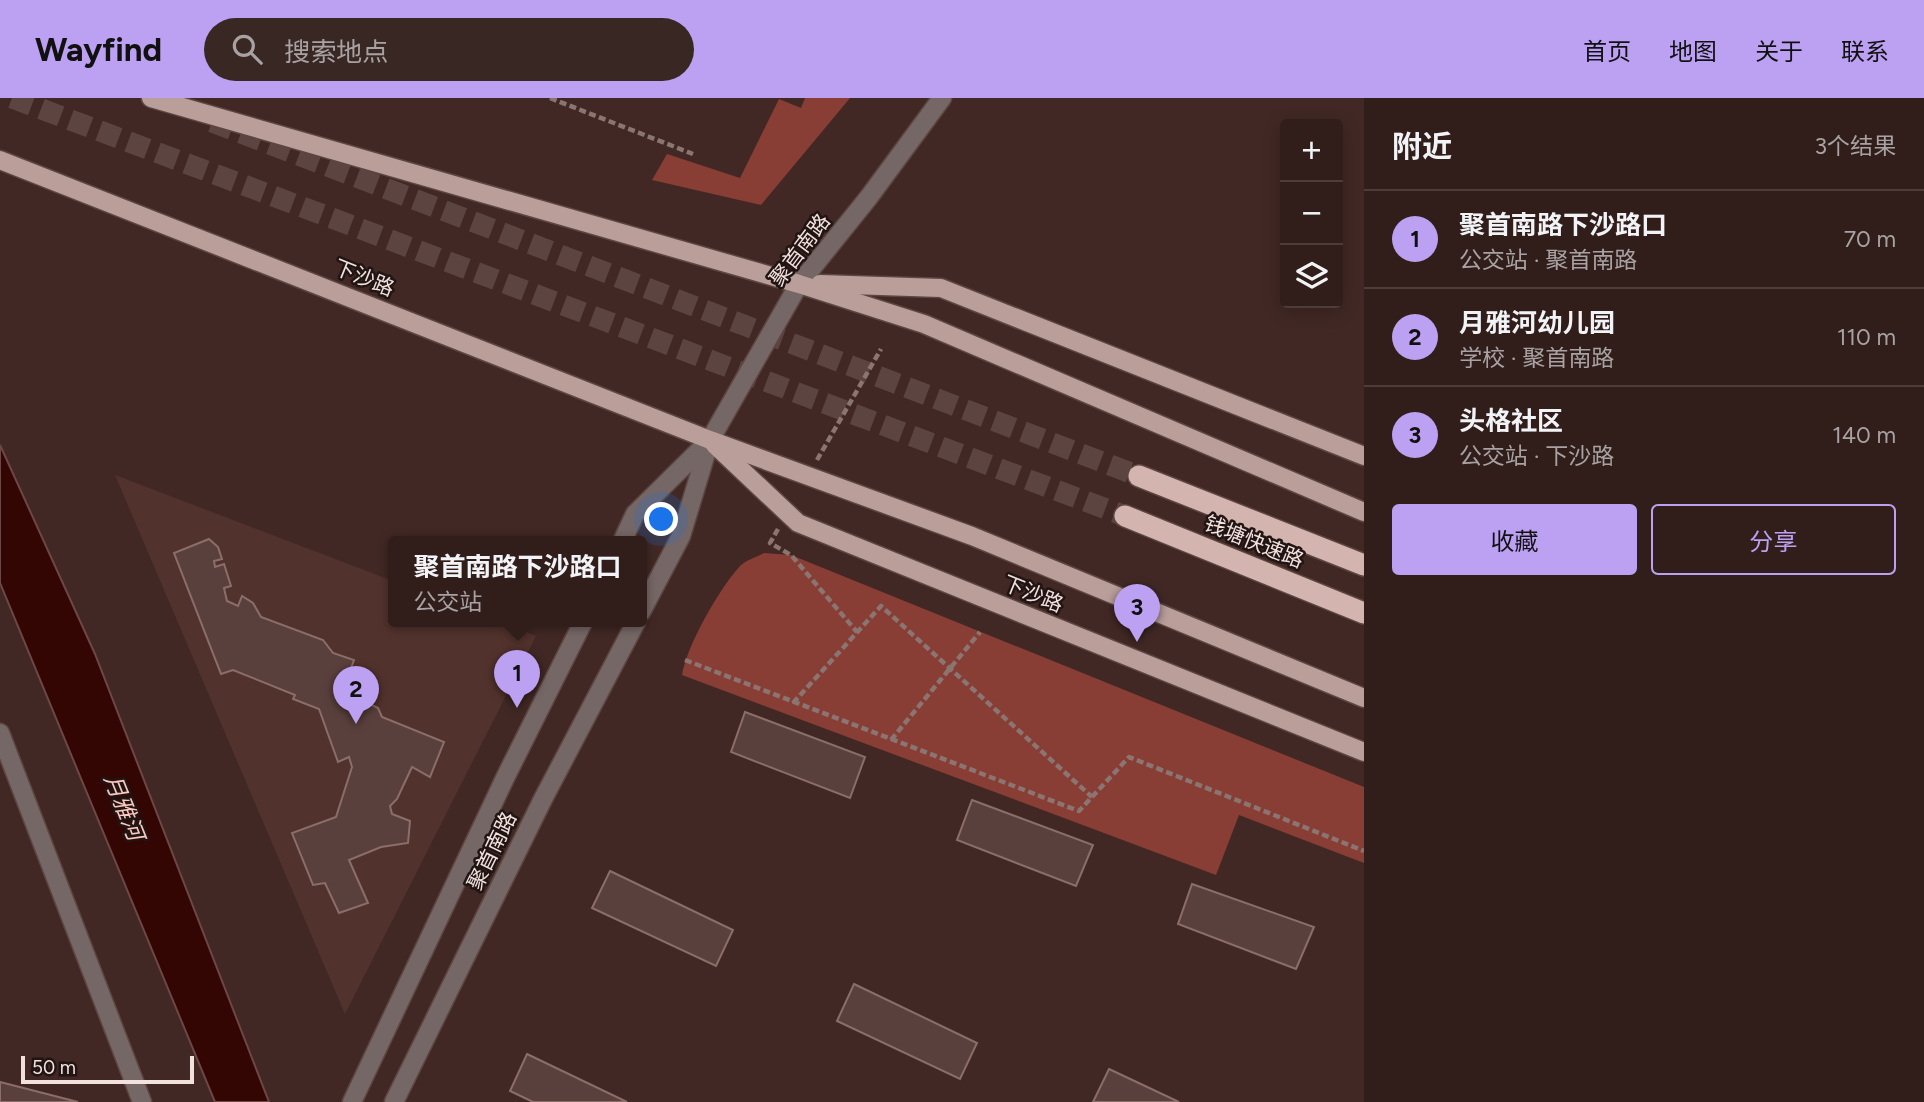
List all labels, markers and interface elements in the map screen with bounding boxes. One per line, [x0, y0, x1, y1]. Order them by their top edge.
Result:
search box [204, 18, 694, 81]
text: Wayfind [35, 30, 162, 69]
icon: search [228, 30, 266, 68]
text: 搜索地点 [284, 36, 388, 68]
text: 首页 [1583, 37, 1631, 66]
text: 地图 [1669, 37, 1717, 66]
text: 关于 [1755, 37, 1803, 66]
text: 联系 [1841, 37, 1889, 66]
map controls [1280, 119, 1343, 308]
button: + [1280, 119, 1343, 182]
text: 附近 [1392, 128, 1452, 165]
text: 3个结果 [1814, 132, 1896, 160]
button: − [1280, 182, 1343, 245]
street label: 聚首南路 [764, 209, 835, 291]
text: 聚首南路下沙路口 [1459, 209, 1667, 241]
text: 1 [1410, 225, 1420, 253]
text: 70 m [1844, 225, 1896, 253]
button: layers [1280, 245, 1343, 308]
text: 公交站 · 聚首南路 [1459, 246, 1637, 274]
street label: 下沙路 [330, 254, 398, 301]
text: 月雅河幼儿园 [1459, 307, 1615, 339]
text: 2 [1408, 323, 1422, 351]
text: 110 m [1837, 323, 1896, 351]
text: 学校 · 聚首南路 [1459, 344, 1614, 372]
text: 头格社区 [1459, 405, 1563, 437]
text: 3 [1409, 421, 1421, 449]
text: 140 m [1832, 421, 1896, 449]
text: 公交站 · 下沙路 [1459, 442, 1614, 470]
your location [644, 502, 678, 536]
button: 收藏 [1392, 504, 1637, 575]
button: 分享 [1651, 504, 1896, 575]
street label: 钱塘快速路 [1201, 510, 1308, 573]
popup [388, 536, 647, 627]
text: 聚首南路下沙路口 [413, 551, 622, 583]
street label: 下沙路 [999, 570, 1067, 617]
pin: 3 [1114, 584, 1160, 642]
text: 公交站 [413, 588, 482, 616]
pin: 1 [494, 650, 540, 708]
pin: 2 [333, 666, 379, 724]
water label: 月雅河 [98, 770, 151, 848]
street label: 聚首南路 [462, 808, 521, 894]
scale bar [21, 1053, 194, 1085]
text: 50 m [32, 1056, 76, 1079]

